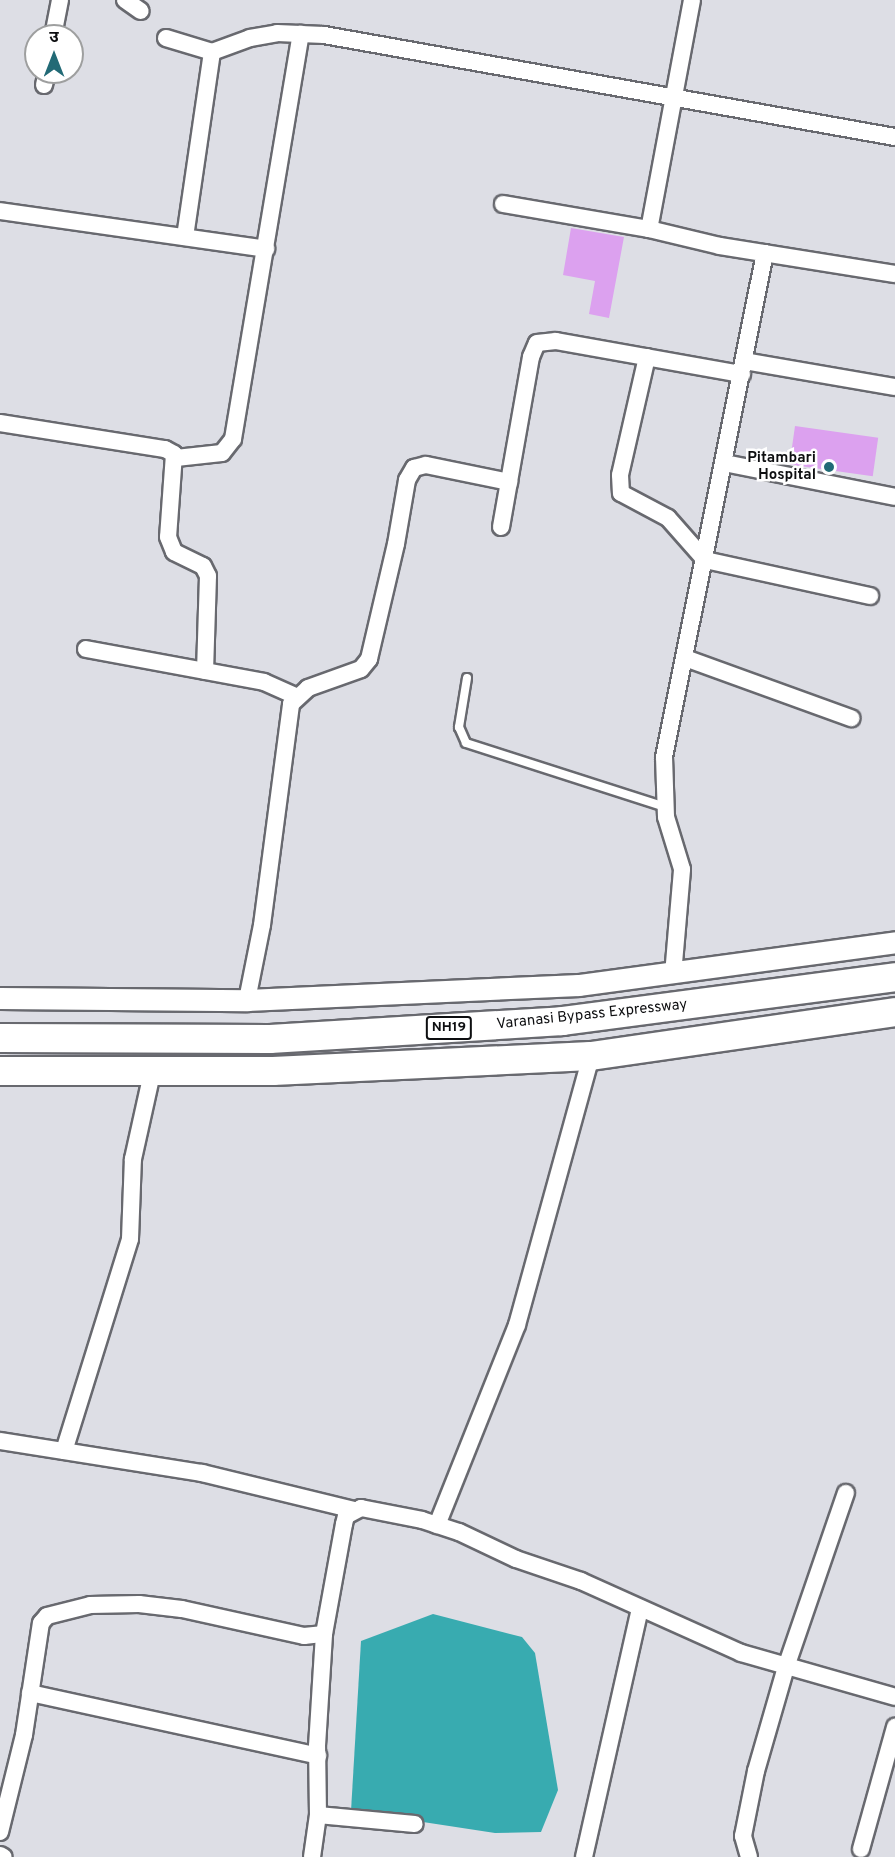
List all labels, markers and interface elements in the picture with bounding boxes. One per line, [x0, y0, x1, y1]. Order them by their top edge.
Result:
north arrow [24, 24, 84, 84]
text: उ [49, 28, 59, 48]
place label: Pitambari Hospital [747, 449, 816, 484]
marker: Pitambari Hospital [820, 458, 838, 476]
street label: Varanasi Bypass Expressway [496, 996, 688, 1034]
road number: NH19 [425, 1017, 473, 1039]

